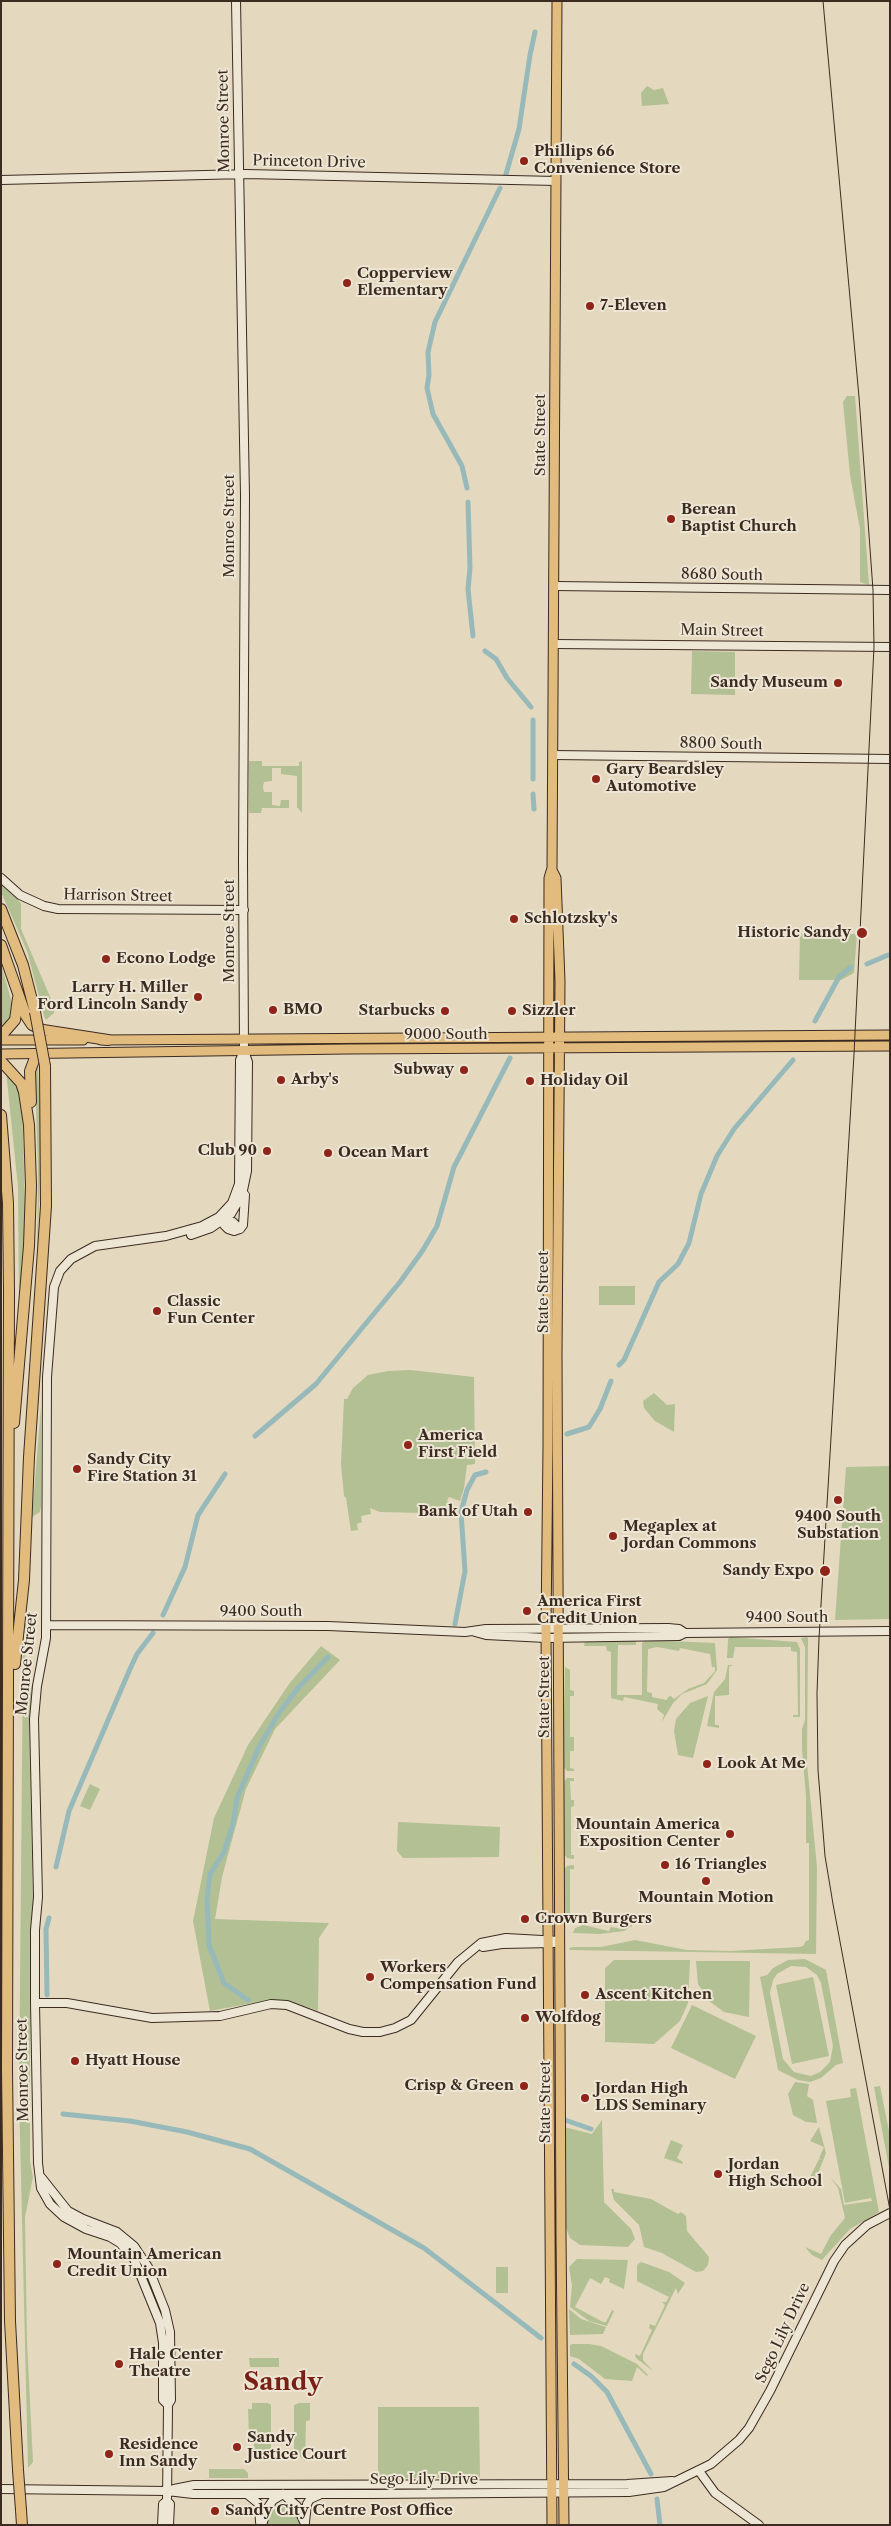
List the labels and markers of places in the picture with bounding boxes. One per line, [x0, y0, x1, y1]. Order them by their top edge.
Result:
place label: Phillips 66 Convenience Store [534, 143, 680, 178]
marker: Phillips 66 Convenience Store [518, 155, 530, 167]
place label: Copperview Elementary [357, 265, 453, 300]
marker: Copperview Elementary [341, 277, 353, 289]
place label: 7-Eleven [600, 297, 667, 315]
marker: 7-Eleven [584, 300, 596, 312]
place label: Berean Baptist Church [681, 501, 797, 536]
marker: Berean Baptist Church [665, 513, 677, 525]
place label: Sandy Museum [710, 674, 828, 692]
marker: Sandy Museum [832, 677, 844, 689]
place label: Gary Beardsley Automotive [606, 761, 724, 796]
marker: Gary Beardsley Automotive [590, 773, 602, 785]
place label: Schlotzsky's [524, 910, 618, 928]
marker: Schlotzsky's [508, 913, 520, 925]
place label: Historic Sandy [737, 924, 851, 942]
marker: Historic Sandy [855, 926, 869, 940]
place label: Econo Lodge [116, 950, 216, 968]
marker: Econo Lodge [100, 953, 112, 965]
place label: Larry H. Miller Ford Lincoln Sandy [37, 979, 188, 1014]
marker: Larry H. Miller Ford Lincoln Sandy [192, 991, 204, 1003]
place label: BMO [283, 1001, 323, 1019]
place label: Starbucks [359, 1002, 435, 1020]
place label: Sizzler [522, 1002, 575, 1020]
marker: BMO [267, 1004, 279, 1016]
marker: Starbucks [439, 1005, 451, 1017]
marker: Sizzler [506, 1005, 518, 1017]
place label: Subway [393, 1061, 454, 1079]
marker: Subway [458, 1064, 470, 1076]
place label: Arby's [291, 1071, 339, 1089]
place label: Holiday Oil [540, 1072, 628, 1090]
marker: Arby's [275, 1074, 287, 1086]
marker: Holiday Oil [524, 1075, 536, 1087]
place label: Club 90 [198, 1142, 257, 1160]
place label: Ocean Mart [338, 1144, 429, 1162]
marker: Club 90 [261, 1145, 273, 1157]
marker: Ocean Mart [322, 1147, 334, 1159]
place label: Classic Fun Center [167, 1293, 255, 1328]
marker: Classic Fun Center [151, 1305, 163, 1317]
place label: America First Field [418, 1427, 497, 1462]
marker: America First Field [402, 1439, 414, 1451]
place label: Sandy City Fire Station 31 [87, 1451, 197, 1486]
marker: Sandy City Fire Station 31 [71, 1463, 83, 1475]
marker: 9400 South Substation [832, 1494, 844, 1506]
place label: Bank of Utah [418, 1503, 518, 1521]
marker: Bank of Utah [522, 1506, 534, 1518]
place label: 9400 South Substation [795, 1508, 881, 1543]
place label: Megaplex at Jordan Commons [623, 1518, 756, 1553]
marker: Megaplex at Jordan Commons [607, 1530, 619, 1542]
place label: Sandy Expo [722, 1562, 814, 1580]
marker: Sandy Expo [818, 1564, 832, 1578]
place label: America First Credit Union [537, 1593, 642, 1628]
marker: America First Credit Union [521, 1605, 533, 1617]
place label: Look At Me [717, 1755, 806, 1773]
marker: Look At Me [701, 1758, 713, 1770]
place label: Mountain America Exposition Center [575, 1816, 720, 1851]
marker: Mountain America Exposition Center [724, 1828, 736, 1840]
place label: 16 Triangles [675, 1856, 767, 1874]
marker: 16 Triangles [659, 1859, 671, 1871]
marker: Mountain Motion [700, 1875, 712, 1887]
place label: Mountain Motion [638, 1889, 774, 1907]
place label: Crown Burgers [535, 1910, 652, 1928]
marker: Crown Burgers [519, 1913, 531, 1925]
place label: Workers Compensation Fund [380, 1959, 537, 1994]
marker: Workers Compensation Fund [364, 1971, 376, 1983]
place label: Ascent Kitchen [595, 1986, 712, 2004]
marker: Ascent Kitchen [579, 1989, 591, 2001]
place label: Wolfdog [535, 2009, 601, 2027]
marker: Wolfdog [519, 2012, 531, 2024]
place label: Hyatt House [85, 2052, 181, 2070]
marker: Hyatt House [69, 2055, 81, 2067]
place label: Crisp & Green [404, 2077, 514, 2095]
marker: Crisp & Green [518, 2080, 530, 2092]
place label: Jordan High LDS Seminary [595, 2080, 706, 2115]
marker: Jordan High LDS Seminary [579, 2092, 591, 2104]
place label: Jordan High School [728, 2156, 822, 2191]
marker: Jordan High School [712, 2168, 724, 2180]
place label: Mountain American Credit Union [67, 2246, 222, 2281]
marker: Mountain American Credit Union [51, 2258, 63, 2270]
place label: Hale Center Theatre [129, 2346, 223, 2381]
marker: Hale Center Theatre [113, 2358, 125, 2370]
place label: Sandy Justice Court [247, 2429, 347, 2464]
place label: Residence Inn Sandy [119, 2436, 198, 2471]
marker: Sandy Justice Court [231, 2441, 243, 2453]
marker: Residence Inn Sandy [103, 2448, 115, 2460]
place label: Sandy City Centre Post Office [225, 2502, 453, 2520]
marker: Sandy City Centre Post Office [209, 2505, 221, 2517]

